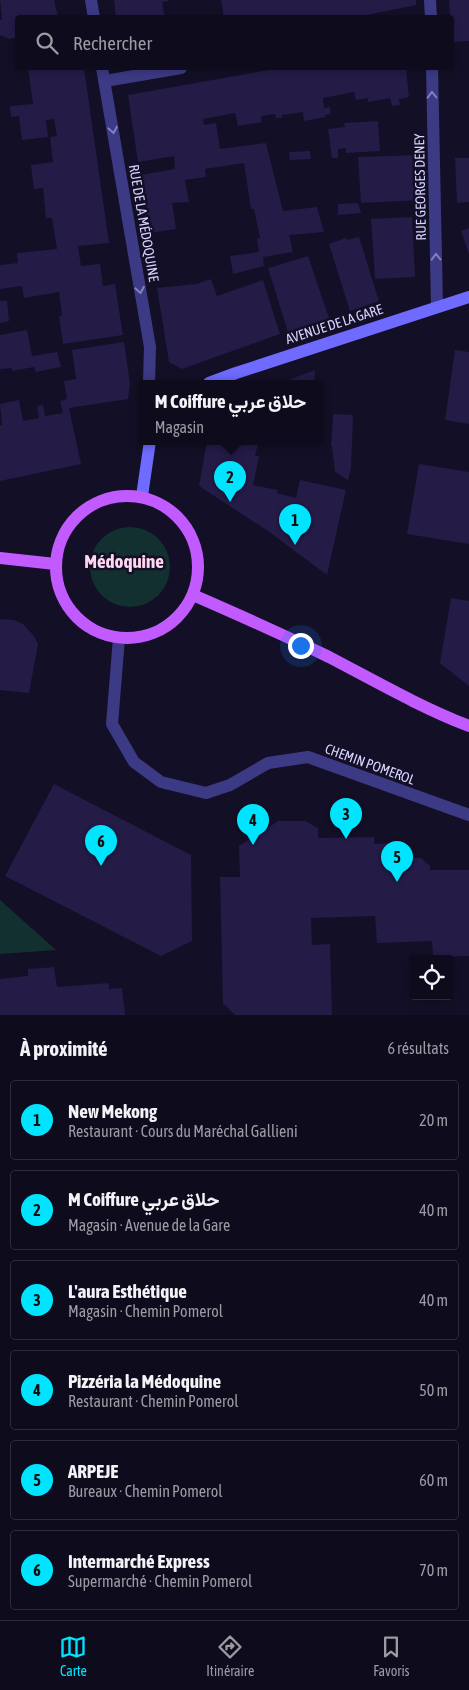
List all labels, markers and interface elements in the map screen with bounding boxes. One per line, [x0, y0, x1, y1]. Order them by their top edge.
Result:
search box [15, 15, 454, 70]
icon: search [33, 29, 61, 57]
text: Rechercher [73, 32, 152, 54]
one-way arrow [427, 91, 438, 99]
one-way arrow [107, 125, 117, 134]
street label: RUE GEORGES DENEY [411, 133, 429, 241]
street label: RUE DE LA MÉDOQUINE [126, 163, 162, 283]
one-way arrow [431, 253, 442, 261]
one-way arrow [135, 285, 145, 294]
street label: AVENUE DE LA GARE [284, 301, 385, 347]
popup [138, 380, 323, 445]
text: M Coiffure حلاق عربي [155, 390, 306, 412]
text: Magasin [155, 418, 204, 436]
pin: 2 [214, 461, 246, 502]
pin: 1 [279, 504, 311, 545]
district label: Médoquine [84, 550, 164, 572]
your location [288, 633, 314, 659]
street label: CHEMIN POMEROL [323, 740, 418, 788]
pin: 3 [330, 798, 362, 839]
pin: 4 [237, 804, 269, 845]
pin: 6 [85, 825, 117, 866]
pin: 5 [381, 841, 413, 882]
map controls [409, 955, 454, 1000]
button: locate [409, 955, 454, 1000]
text: À proximité [20, 1036, 108, 1060]
text: 6 résultats [387, 1039, 449, 1057]
text: New Mekong [68, 1100, 157, 1122]
text: 1 [33, 1111, 41, 1129]
text: 20 m [419, 1111, 448, 1129]
text: Restaurant · Cours du Maréchal Gallieni [68, 1122, 298, 1140]
text: M Coiffure حلاق عربي [68, 1188, 219, 1210]
text: 2 [33, 1201, 41, 1219]
text: 40 m [419, 1201, 448, 1219]
text: Magasin · Avenue de la Gare [68, 1216, 230, 1234]
text: L'aura Esthétique [68, 1280, 187, 1302]
text: 3 [33, 1291, 41, 1309]
text: 40 m [419, 1291, 448, 1309]
text: Magasin · Chemin Pomerol [68, 1302, 223, 1320]
text: Pizzéria la Médoquine [68, 1370, 221, 1392]
text: 4 [33, 1381, 41, 1399]
text: 50 m [419, 1381, 448, 1399]
text: Restaurant · Chemin Pomerol [68, 1392, 239, 1410]
text: ARPEJE [68, 1460, 118, 1482]
text: 5 [33, 1471, 41, 1489]
text: 60 m [419, 1471, 448, 1489]
text: Bureaux · Chemin Pomerol [68, 1482, 223, 1500]
text: Intermarché Express [68, 1550, 210, 1572]
text: 6 [33, 1561, 41, 1579]
text: 70 m [419, 1561, 448, 1579]
text: Supermarché · Chemin Pomerol [68, 1572, 252, 1590]
tab: Carte [59, 1633, 87, 1679]
tab: Itinéraire [206, 1633, 254, 1679]
tab: Favoris [373, 1633, 410, 1679]

